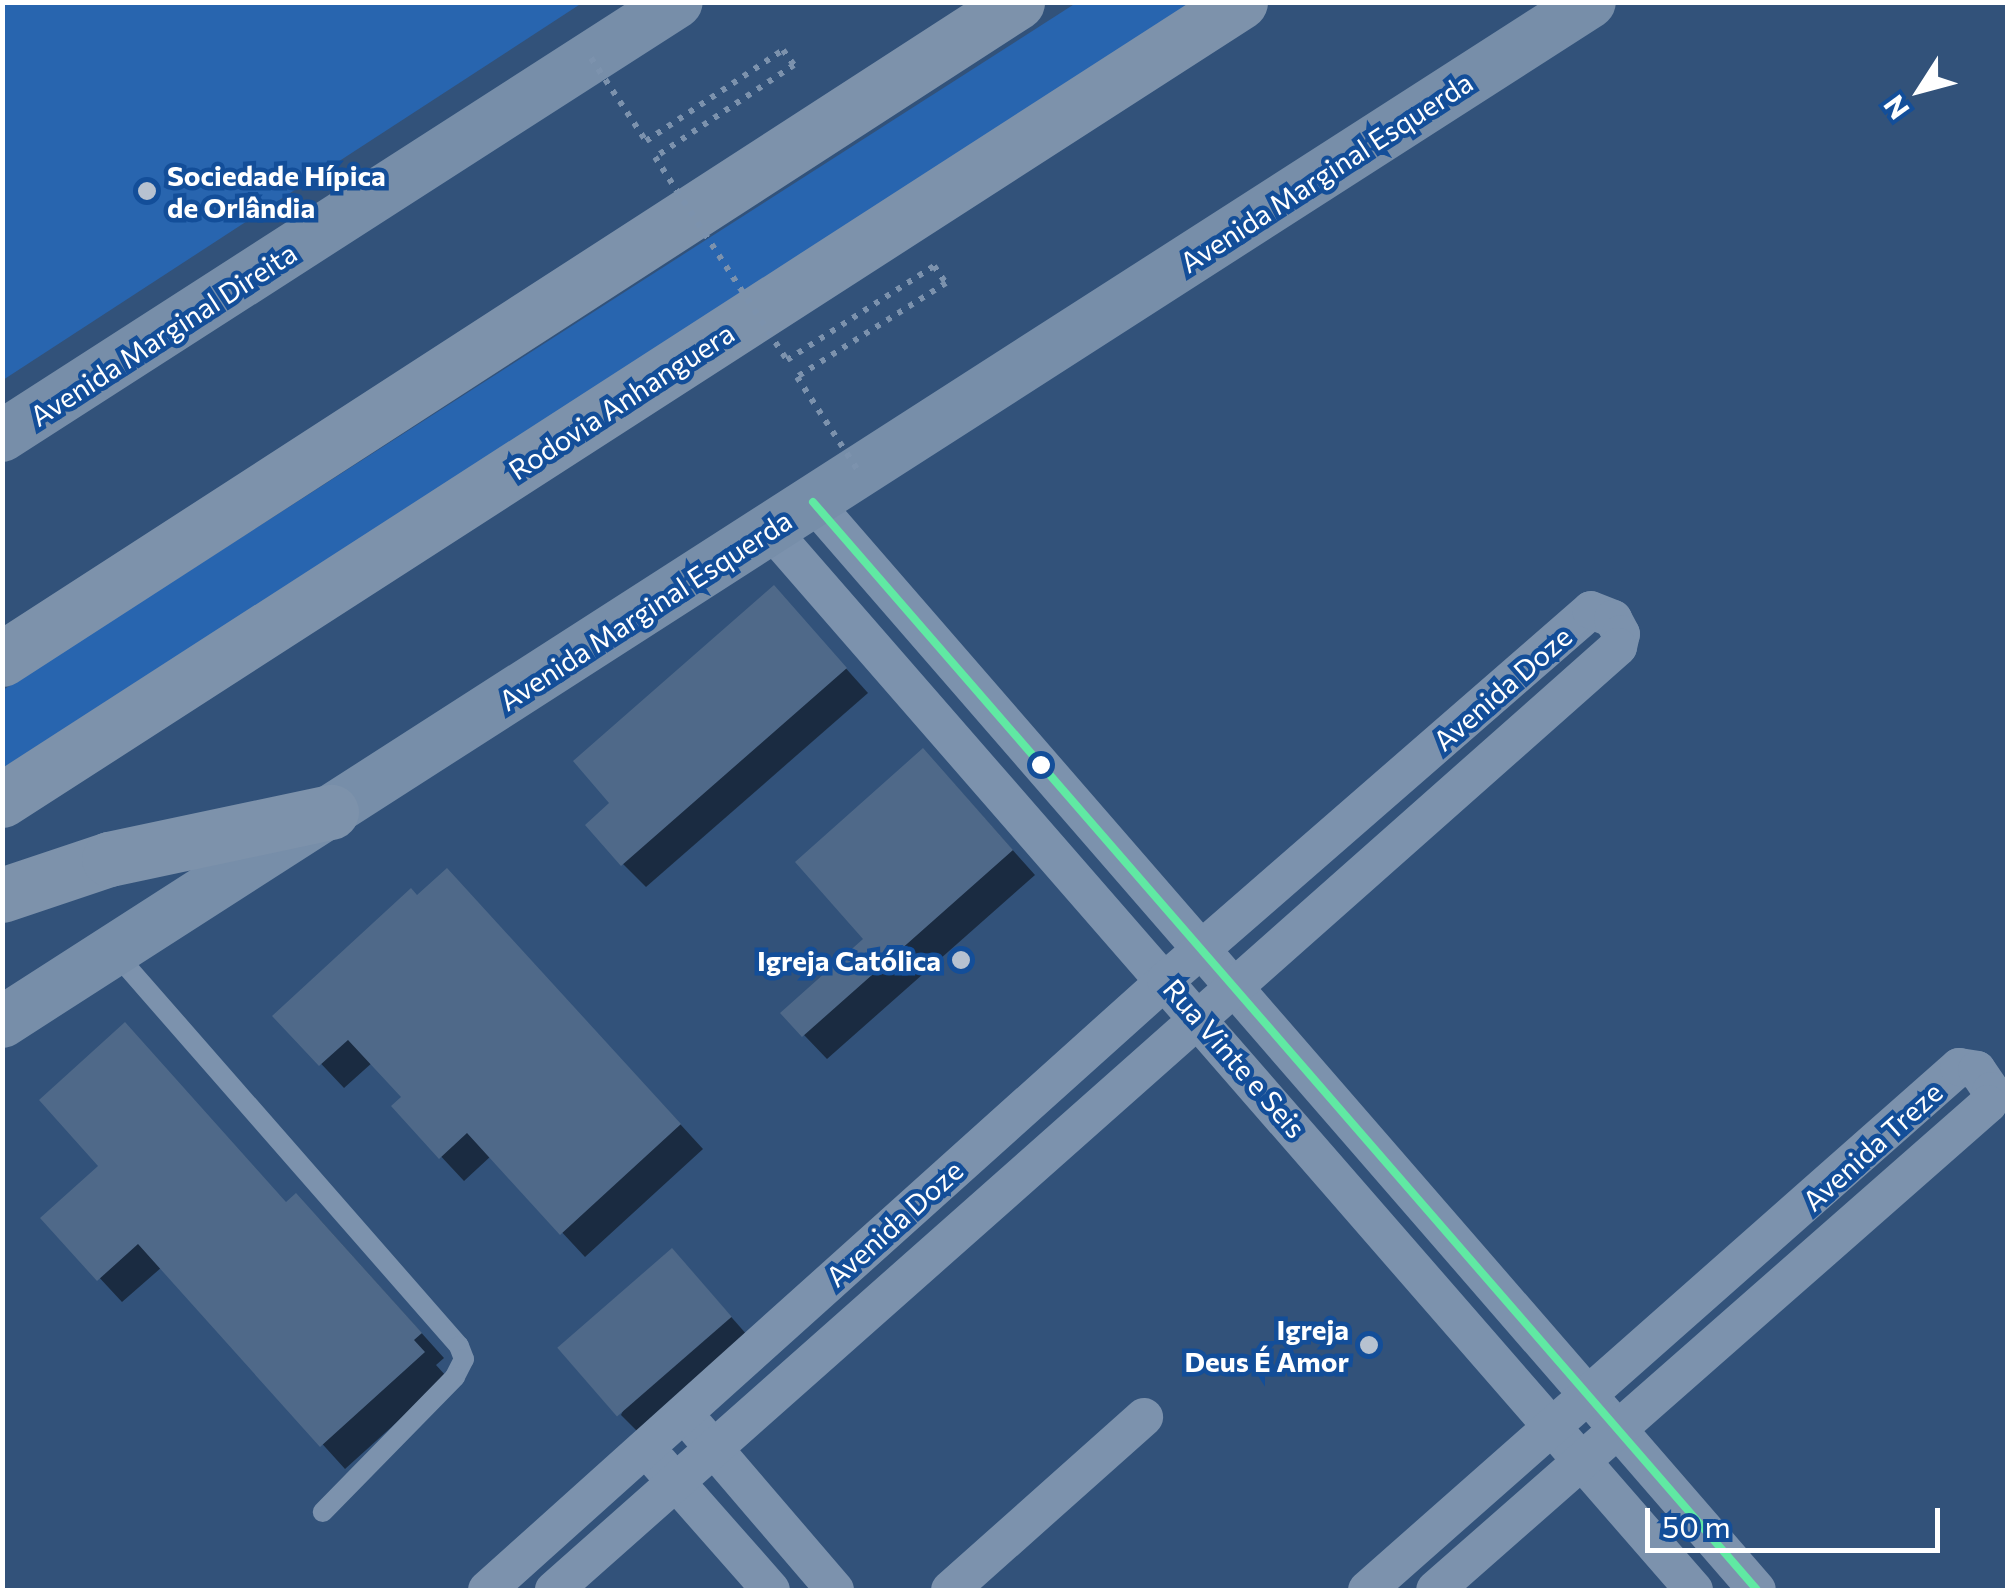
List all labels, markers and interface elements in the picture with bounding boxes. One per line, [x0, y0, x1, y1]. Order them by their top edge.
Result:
north arrow [1870, 40, 1970, 140]
street label: Avenida Marginal Esquerda [1174, 65, 1478, 279]
text: N [1876, 89, 1916, 126]
place label: Sociedade Hípica de Orlândia [167, 158, 386, 224]
marker: Sociedade Hípica de Orlândia [136, 180, 158, 202]
street label: Avenida Marginal Direita [24, 235, 302, 433]
street label: Rodovia Anhanguera [502, 316, 740, 486]
street label: Avenida Marginal Esquerda [493, 503, 797, 717]
street label: Avenida Doze [1426, 619, 1578, 757]
unlabelled marker [1031, 755, 1051, 775]
place label: Igreja Católica [757, 943, 941, 977]
marker: Igreja Católica [950, 949, 972, 971]
street label: Rua Vinte e Seis [1157, 972, 1313, 1144]
street label: Avenida Treze [1795, 1075, 1949, 1217]
street label: Avenida Doze [819, 1153, 969, 1293]
place label: Igreja Deus É Amor [1184, 1312, 1349, 1378]
marker: Igreja Deus É Amor [1358, 1334, 1380, 1356]
scale bar [1650, 1488, 1945, 1550]
text: 50 m [1662, 1507, 1731, 1544]

